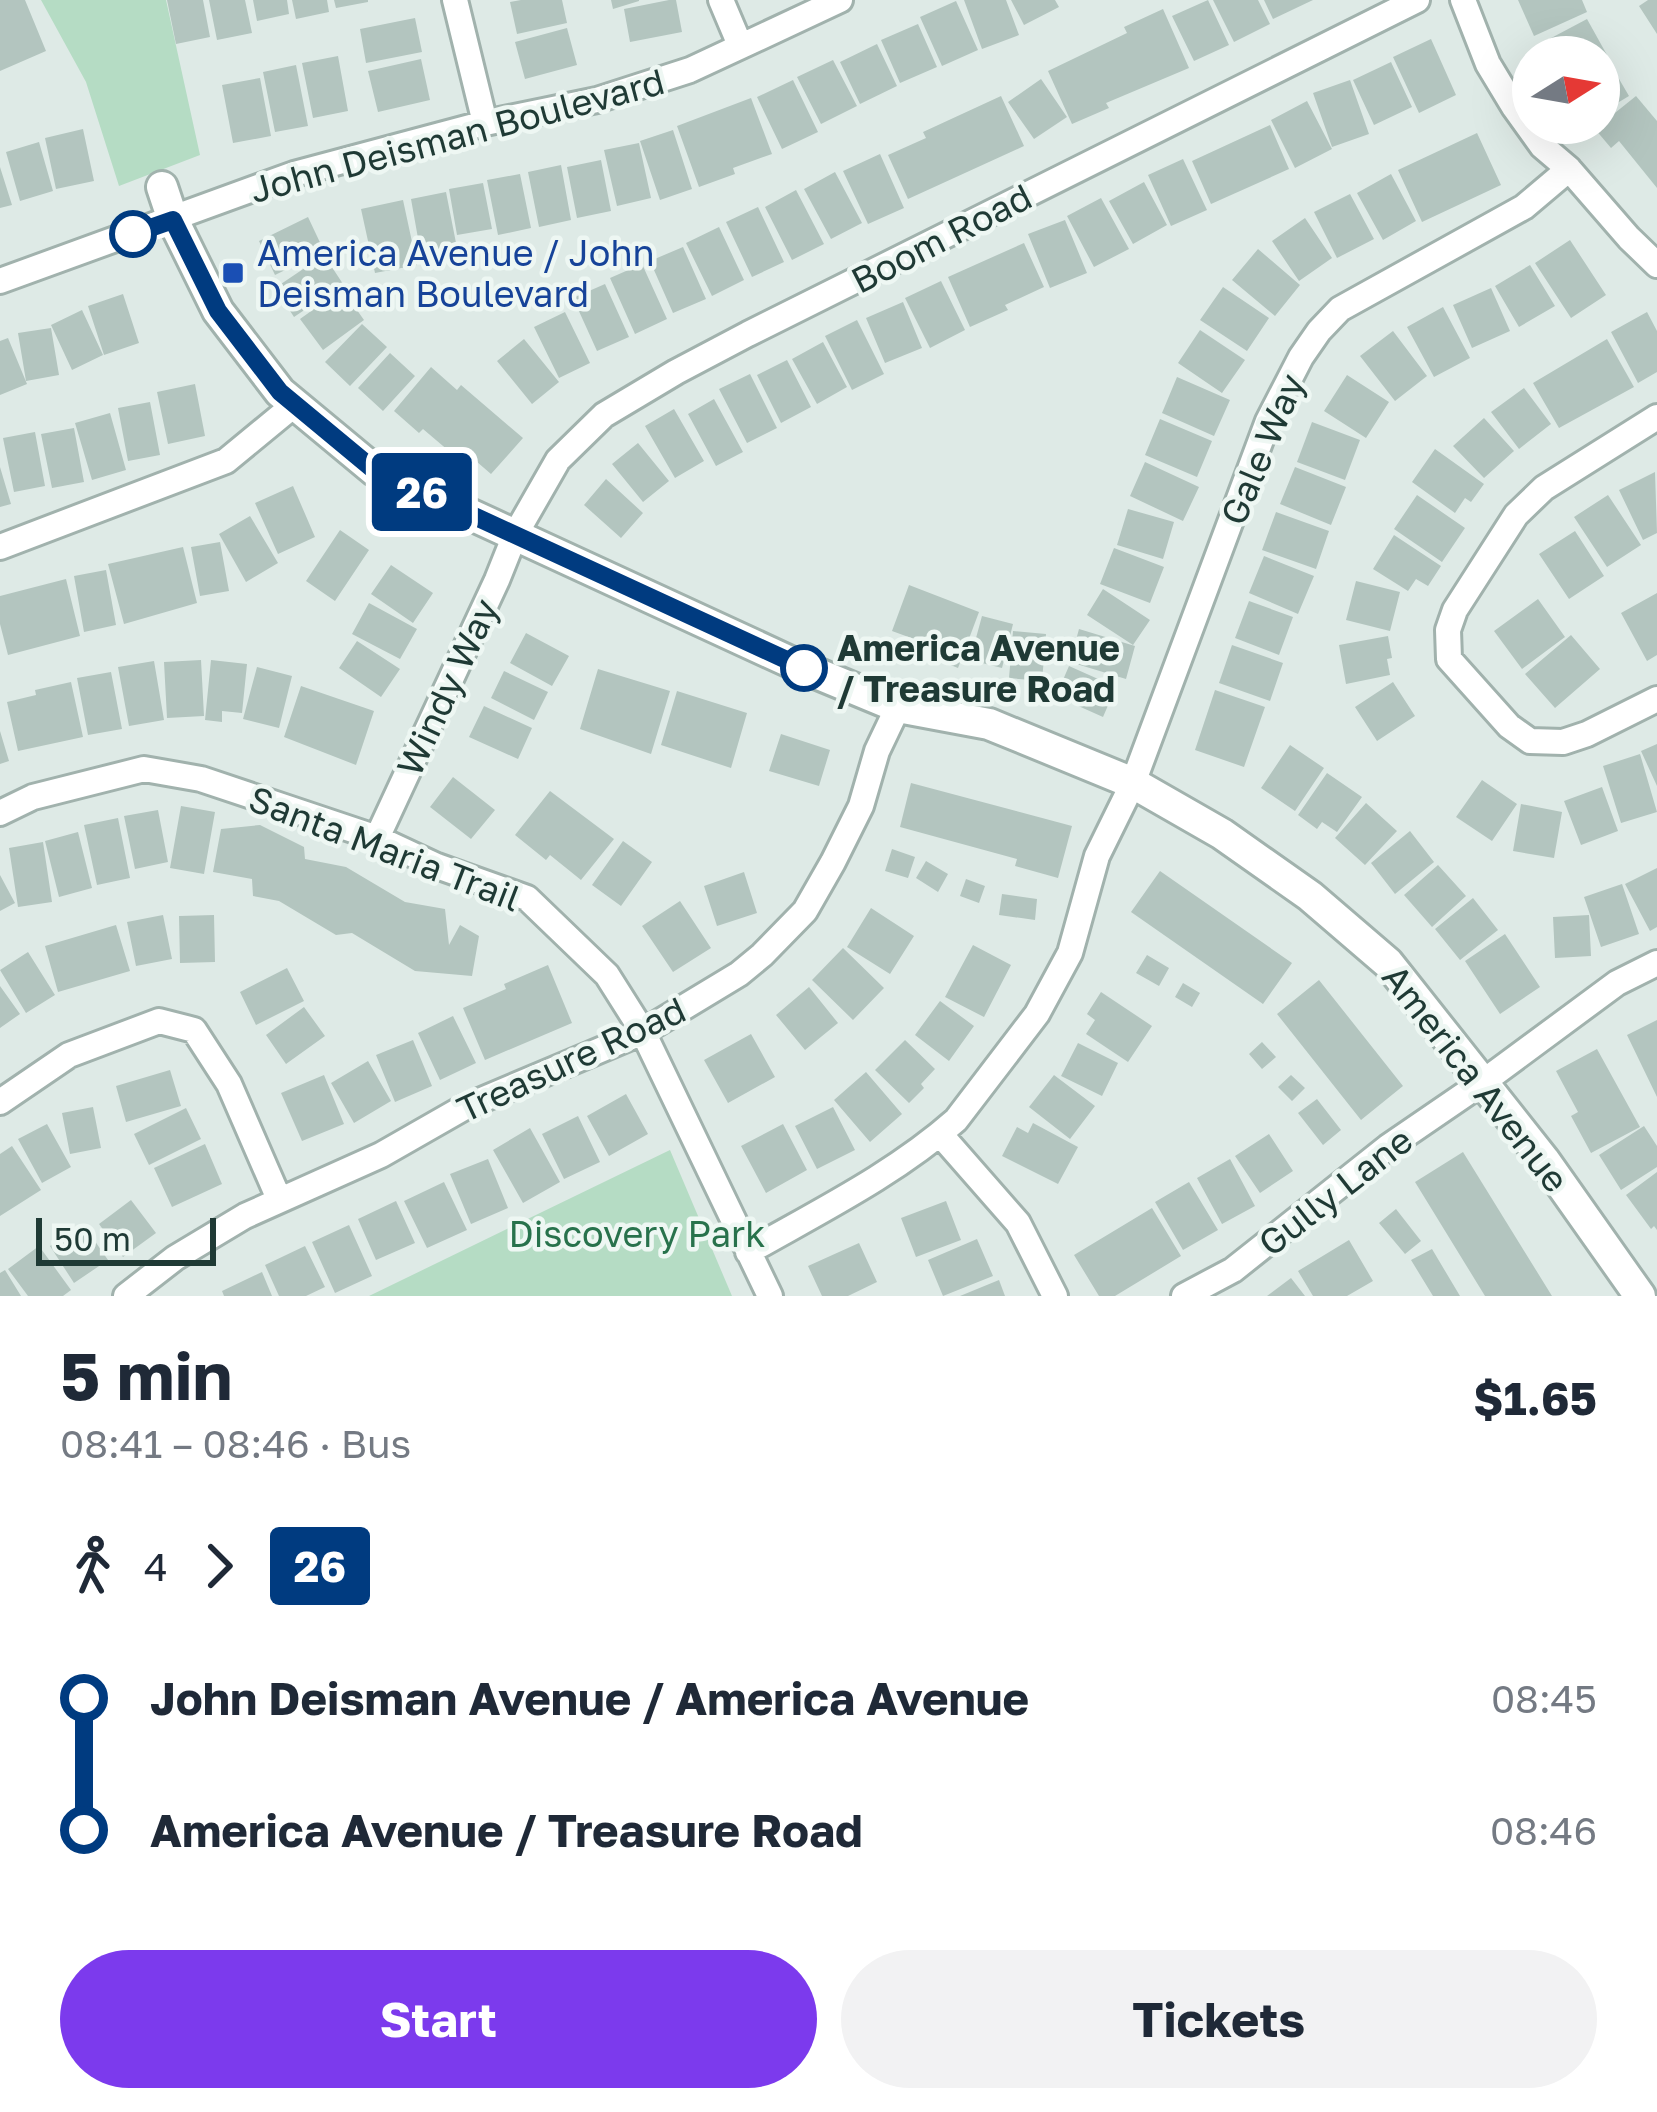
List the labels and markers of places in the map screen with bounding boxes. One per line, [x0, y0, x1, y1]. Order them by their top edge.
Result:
unlabelled marker [111, 212, 155, 256]
place label: America Avenue / John Deisman Boulevard [257, 231, 655, 315]
marker: America Avenue / John Deisman Boulevard [220, 260, 246, 286]
place label: America Avenue / Treasure Road [837, 626, 1120, 710]
marker: America Avenue / Treasure Road [782, 646, 826, 690]

